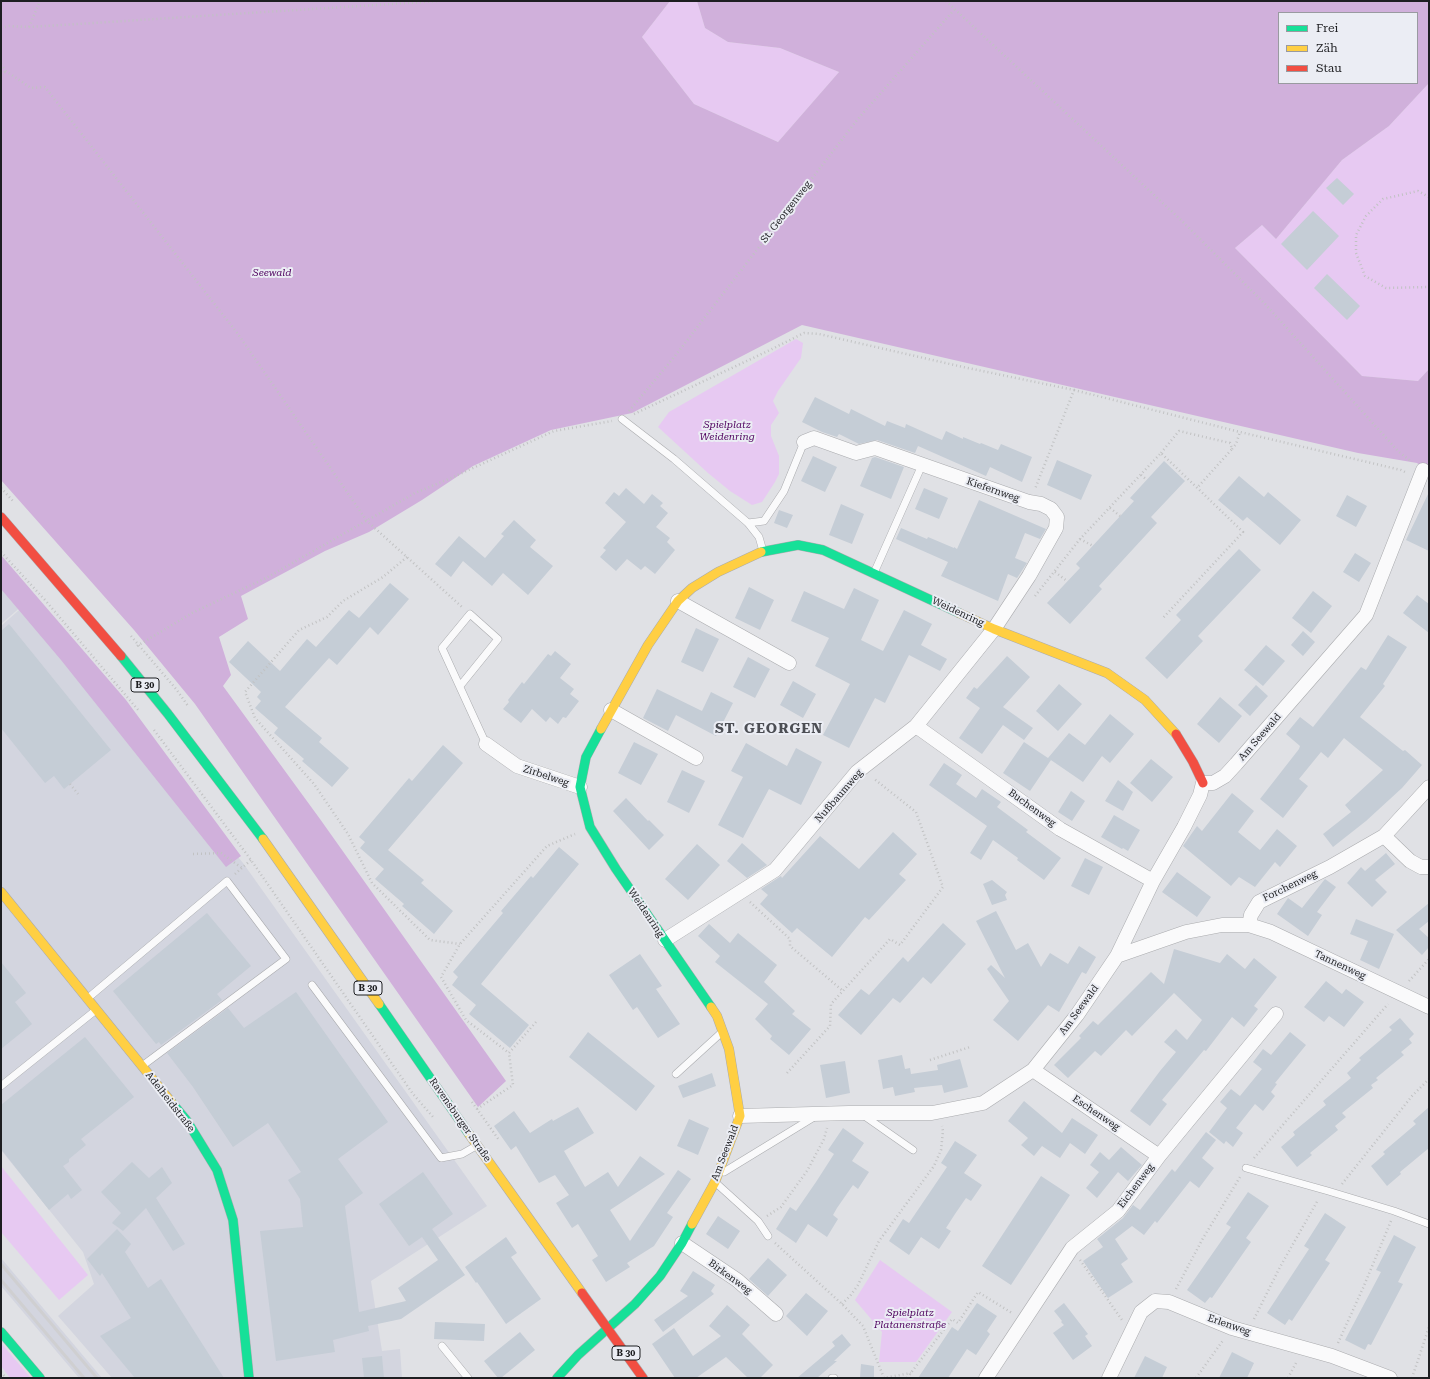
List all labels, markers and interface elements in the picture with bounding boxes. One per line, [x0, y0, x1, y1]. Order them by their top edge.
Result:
legend [1278, 12, 1418, 84]
text: Frei [1316, 21, 1338, 35]
text: Zäh [1316, 41, 1338, 55]
text: Stau [1316, 61, 1342, 75]
street label: St. Georgenweg [758, 179, 814, 245]
park label: Seewald [252, 267, 292, 279]
park label: Spielplatz Weidenring [699, 419, 755, 442]
street label: Kiefernweg [965, 475, 1021, 505]
street label: Weidenring [930, 595, 986, 629]
road number: B 30 [131, 678, 159, 692]
street label: Am Seewald [1236, 711, 1284, 763]
district label: ST. GEORGEN [715, 721, 823, 737]
street label: Zirbelweg [521, 763, 571, 789]
street label: Nußbaumweg [813, 767, 865, 825]
street label: Buchenweg [1006, 787, 1058, 829]
street label: Forchenweg [1261, 868, 1319, 904]
street label: Weidenring [625, 886, 667, 940]
street label: Tannenweg [1312, 948, 1368, 982]
road number: B 30 [354, 981, 382, 995]
street label: Am Seewald [1057, 983, 1101, 1037]
street label: Adelheidstraße [143, 1070, 197, 1134]
street label: Ravensburger Straße [427, 1076, 493, 1164]
street label: Eschenweg [1070, 1093, 1122, 1133]
street label: Am Seewald [709, 1123, 741, 1183]
street label: Eichenweg [1115, 1161, 1157, 1211]
street label: Birkenweg [706, 1257, 754, 1297]
park label: Spielplatz Platanenstraße [874, 1307, 946, 1330]
street label: Erlenweg [1206, 1312, 1252, 1338]
road number: B 30 [612, 1346, 640, 1360]

